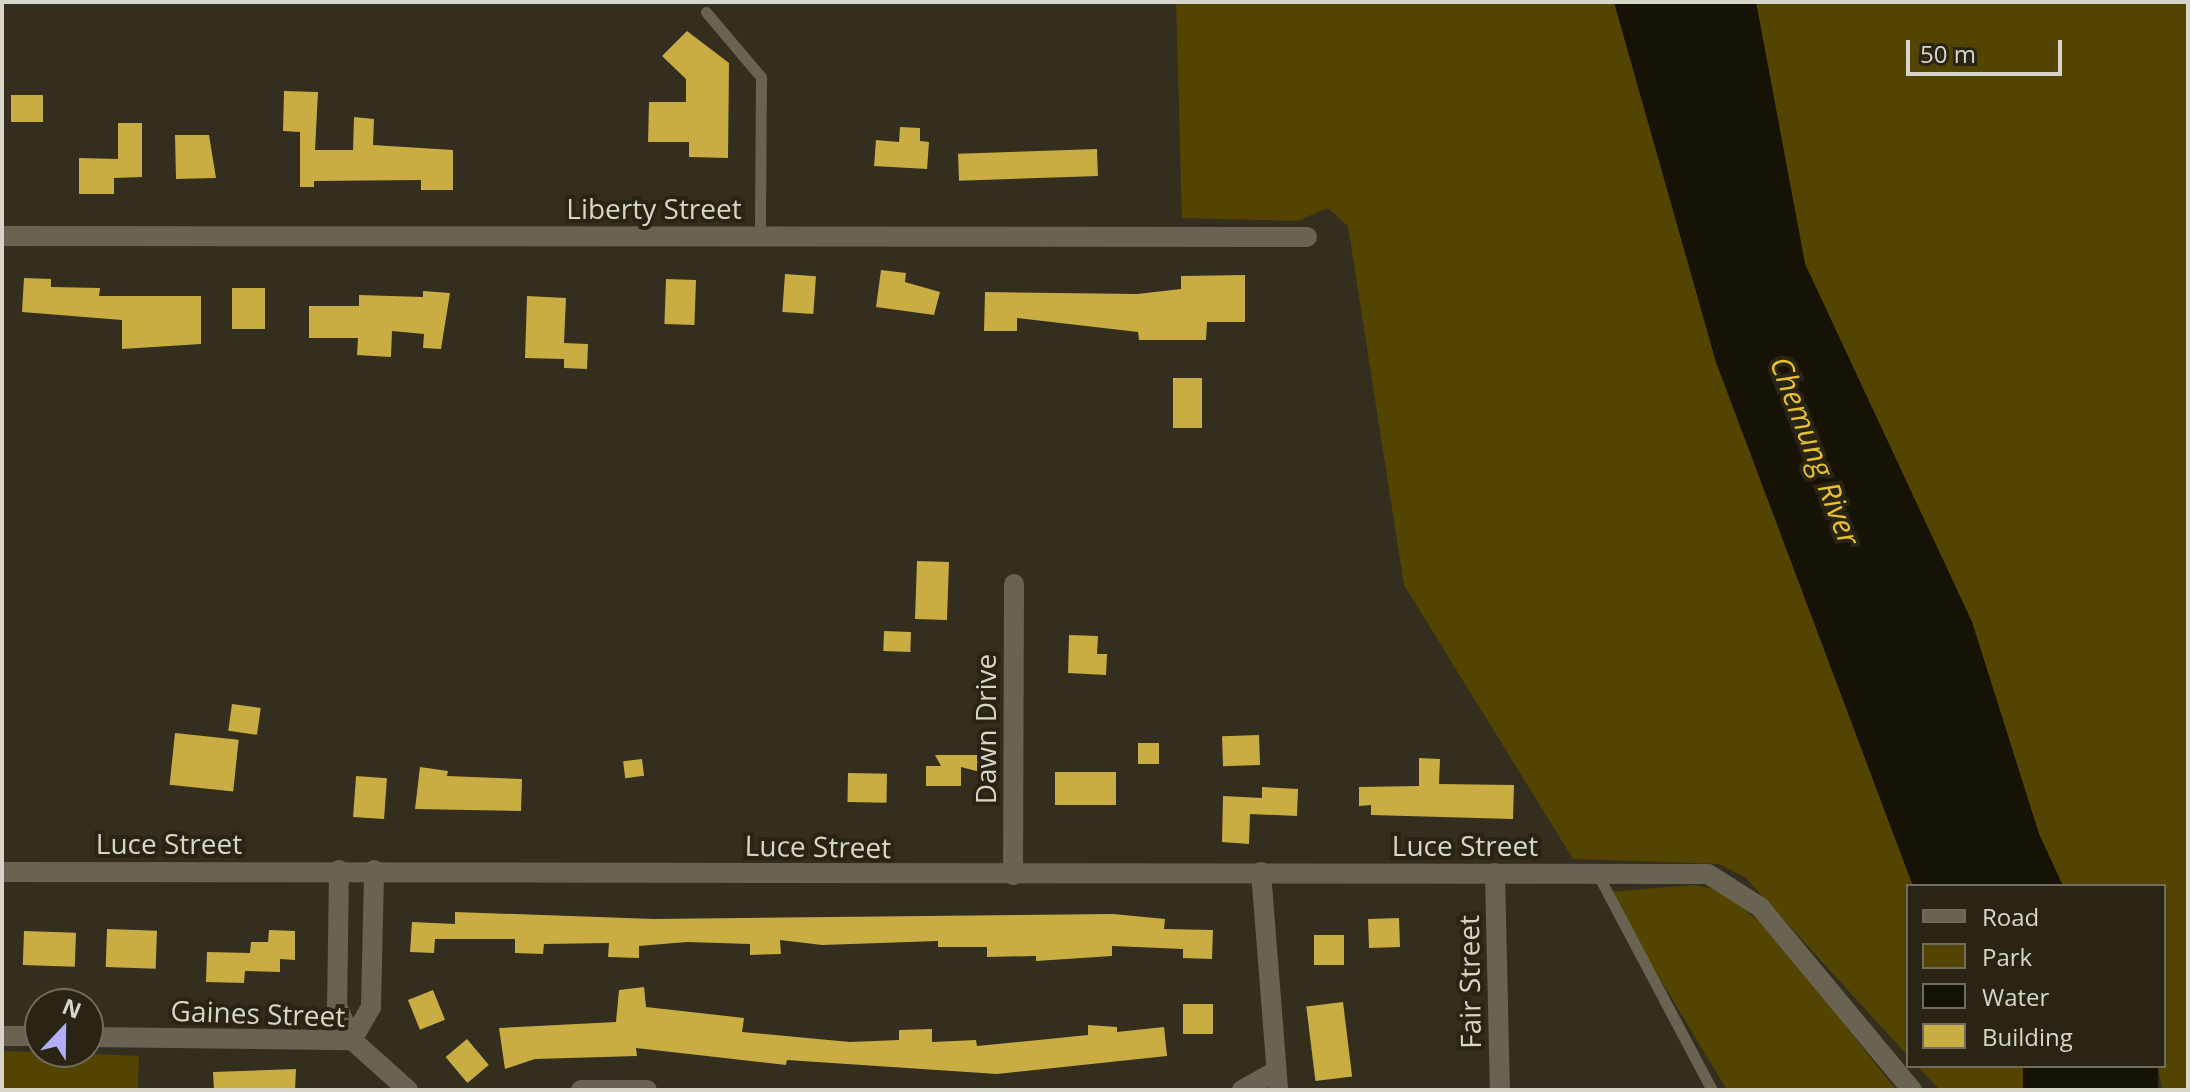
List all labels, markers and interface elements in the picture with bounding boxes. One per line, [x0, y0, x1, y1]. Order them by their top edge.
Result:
scale bar [1910, 24, 2066, 74]
text: 50 m [1920, 37, 1976, 70]
street label: Liberty Street [566, 191, 742, 225]
water label: Chemung River [1762, 352, 1868, 550]
street label: Dawn Drive [968, 654, 1002, 804]
street label: Luce Street [96, 826, 242, 860]
street label: Luce Street [745, 828, 891, 864]
street label: Luce Street [1392, 828, 1538, 862]
legend [1906, 884, 2166, 1068]
text: Road [1982, 900, 2039, 933]
street label: Fair Street [1451, 915, 1487, 1049]
text: Park [1982, 940, 2032, 973]
text: Water [1982, 980, 2049, 1013]
north arrow [24, 988, 104, 1068]
text: N [58, 990, 86, 1025]
street label: Gaines Street [170, 993, 346, 1033]
text: Building [1982, 1020, 2073, 1053]

